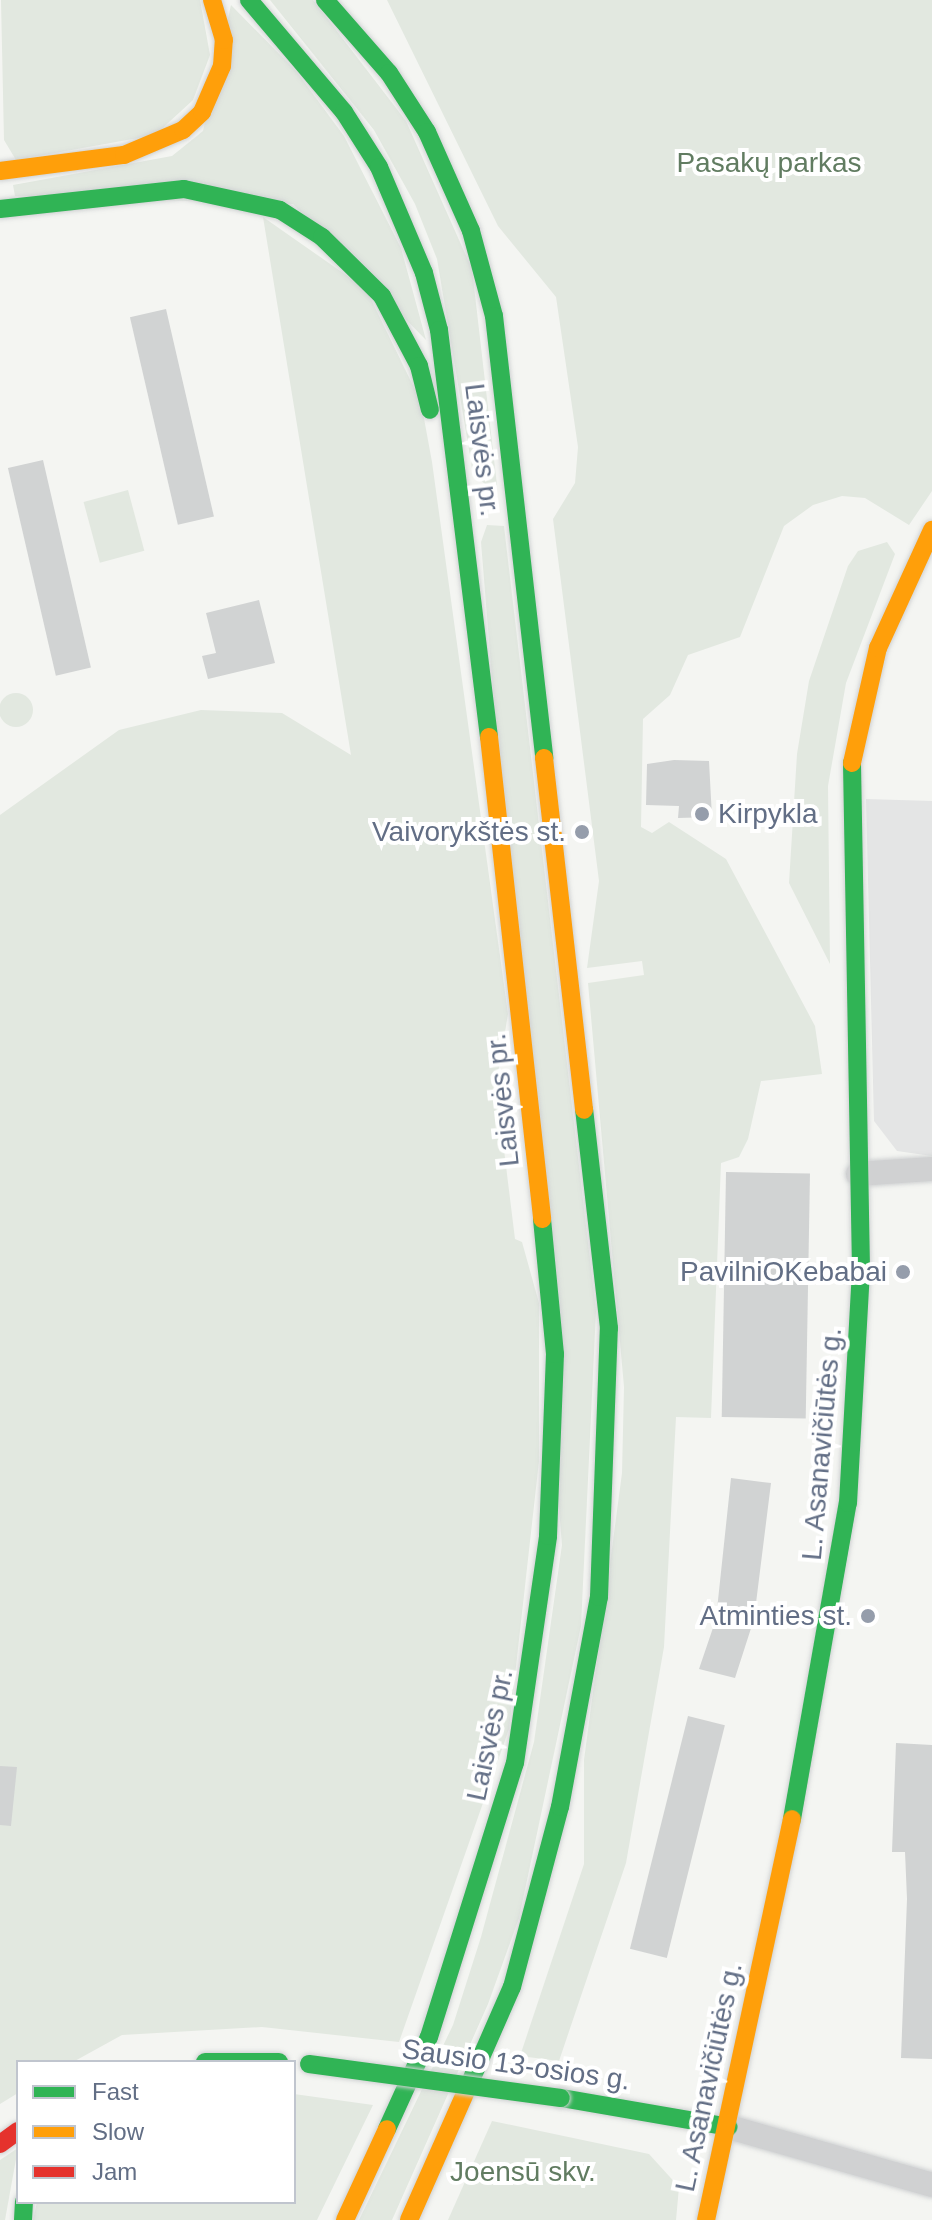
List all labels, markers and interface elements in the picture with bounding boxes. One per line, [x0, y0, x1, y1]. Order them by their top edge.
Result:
park label: Pasakų parkas [676, 146, 862, 180]
street label: Laisvės pr. [457, 382, 507, 518]
place label: Kirpykla [718, 797, 818, 831]
marker: Kirpykla [693, 805, 711, 823]
place label: Vaivorykštės st. [372, 815, 566, 849]
marker: Vaivorykštės st. [573, 823, 591, 841]
street label: Laisvės pr. [479, 1032, 527, 1168]
place label: PavilniOKebabai [680, 1255, 887, 1289]
marker: PavilniOKebabai [894, 1263, 912, 1281]
street label: L. Asanavičiūtės g. [795, 1325, 849, 1563]
place label: Atminties st. [700, 1599, 852, 1633]
marker: Atminties st. [859, 1607, 877, 1625]
street label: Laisvės pr. [460, 1666, 520, 1804]
street label: L. Asanavičiūtės g. [668, 1959, 750, 2195]
street label: Sausio 13-osios g. [400, 2032, 632, 2098]
legend [16, 2060, 296, 2204]
text: Fast [92, 2078, 139, 2105]
text: Slow [92, 2118, 144, 2145]
park label: Joensū skv. [450, 2155, 596, 2189]
text: Jam [92, 2158, 137, 2185]

